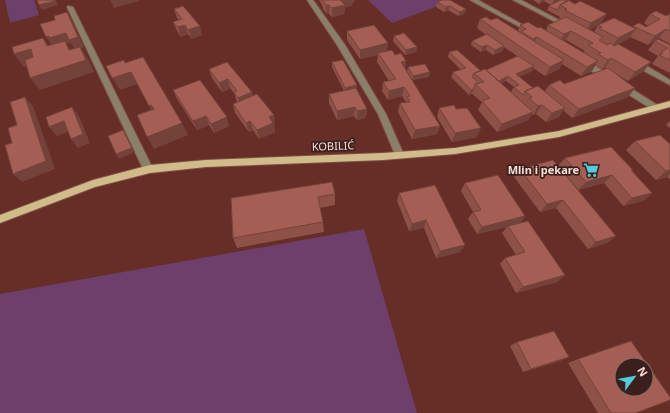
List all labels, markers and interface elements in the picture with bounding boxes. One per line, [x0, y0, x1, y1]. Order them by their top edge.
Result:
street label: KOBILIĆ [311, 137, 355, 154]
supermarket icon: Mlin i pekare [582, 161, 600, 179]
place label: Mlin i pekare [508, 162, 579, 177]
north arrow [614, 357, 654, 397]
text: N [634, 364, 652, 379]

